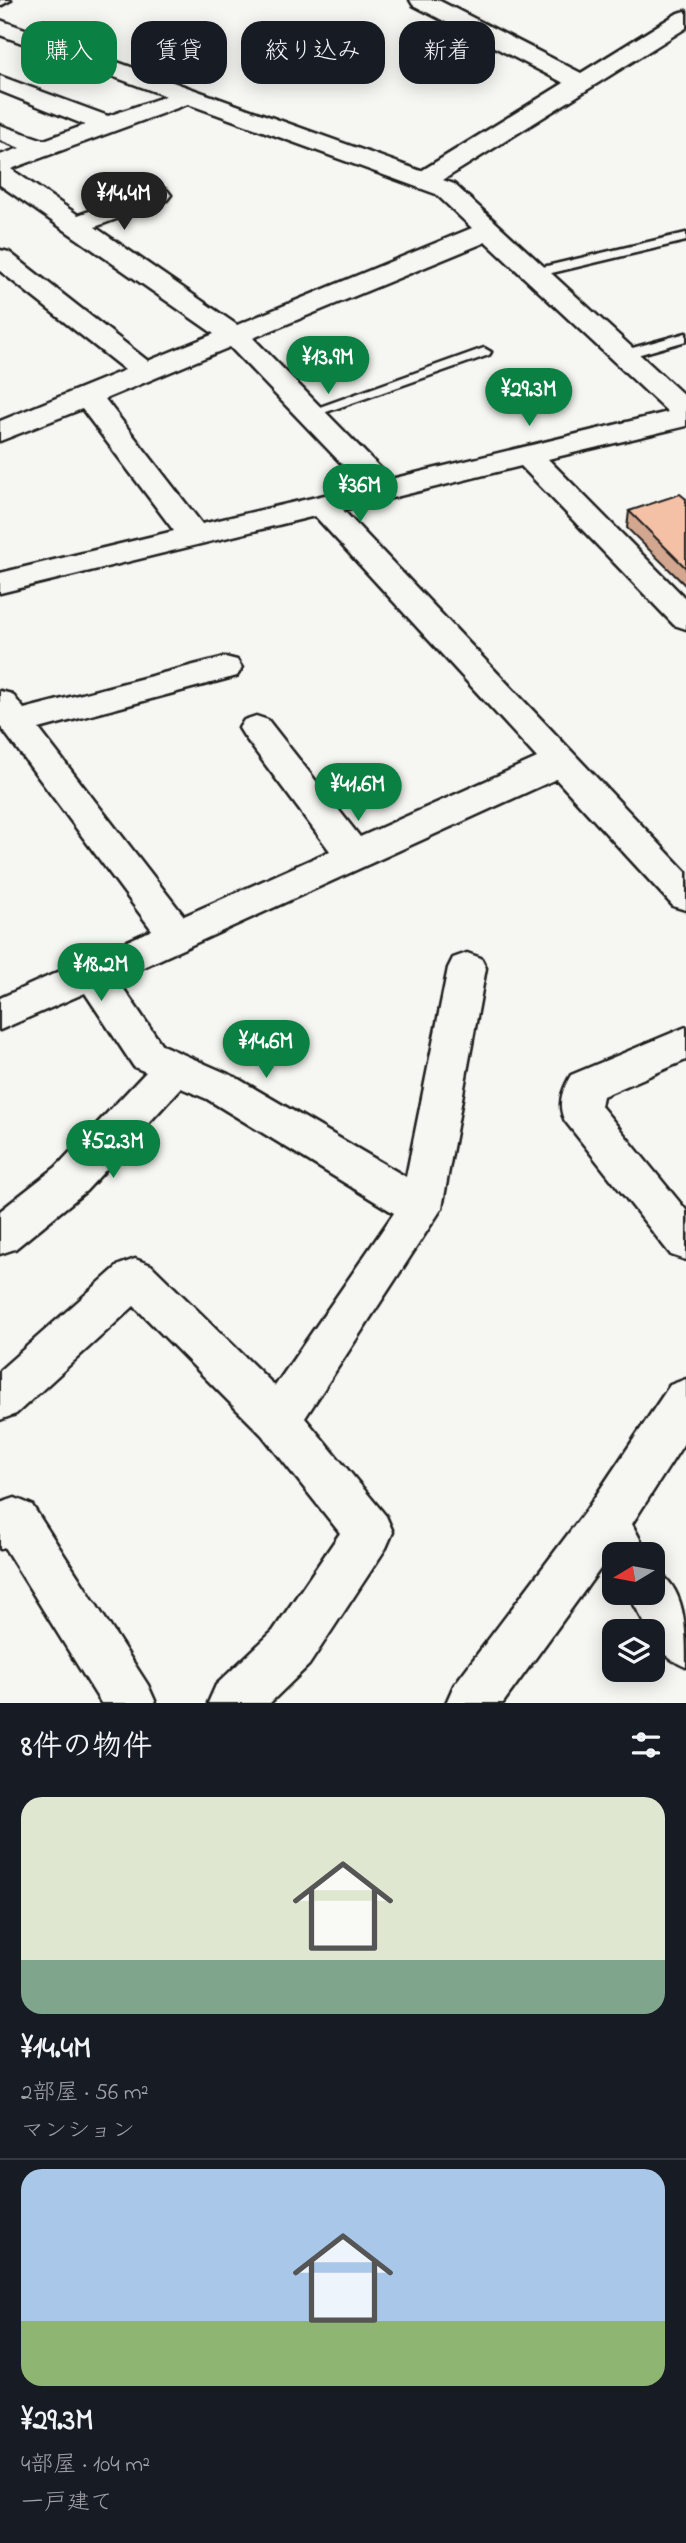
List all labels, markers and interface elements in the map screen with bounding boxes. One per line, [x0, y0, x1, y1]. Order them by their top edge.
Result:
chip: 購入 [21, 21, 117, 84]
chip: 賃貸 [131, 21, 227, 84]
chip: 絞り込み [241, 21, 385, 84]
chip: 新着 [399, 21, 495, 84]
pin: ¥14.4M [67, 173, 181, 232]
text: ¥14.4M [97, 178, 151, 211]
pin: ¥13.9M [271, 336, 385, 396]
text: ¥13.9M [302, 342, 354, 375]
pin: ¥29.3M [472, 368, 586, 428]
text: ¥29.3M [501, 374, 557, 407]
pin: ¥36M [319, 464, 401, 524]
text: ¥36M [339, 470, 381, 503]
pin: ¥41.6M [301, 764, 415, 823]
text: ¥41.6M [331, 769, 385, 802]
pin: ¥18.2M [44, 944, 158, 1003]
text: ¥18.2M [74, 949, 129, 982]
pin: ¥14.6M [209, 1020, 323, 1080]
text: ¥14.6M [239, 1026, 293, 1059]
pin: ¥52.3M [56, 1120, 170, 1180]
text: ¥52.3M [82, 1126, 144, 1159]
north arrow [602, 1542, 665, 1605]
map controls [602, 1542, 665, 1682]
button: layers [602, 1619, 665, 1682]
text: 8件の物件 [21, 1726, 152, 1770]
icon: filters [627, 1726, 665, 1764]
icon: home [280, 1843, 406, 1969]
text: ¥14.4M [21, 2028, 91, 2072]
text: 2部屋 · 56 m² [21, 2077, 149, 2110]
text: マンション [21, 2115, 135, 2148]
icon: home [280, 2215, 406, 2341]
text: ¥29.3M [21, 2400, 93, 2444]
text: 4部屋 · 104 m² [21, 2449, 150, 2482]
text: 一戸建て [21, 2487, 113, 2520]

